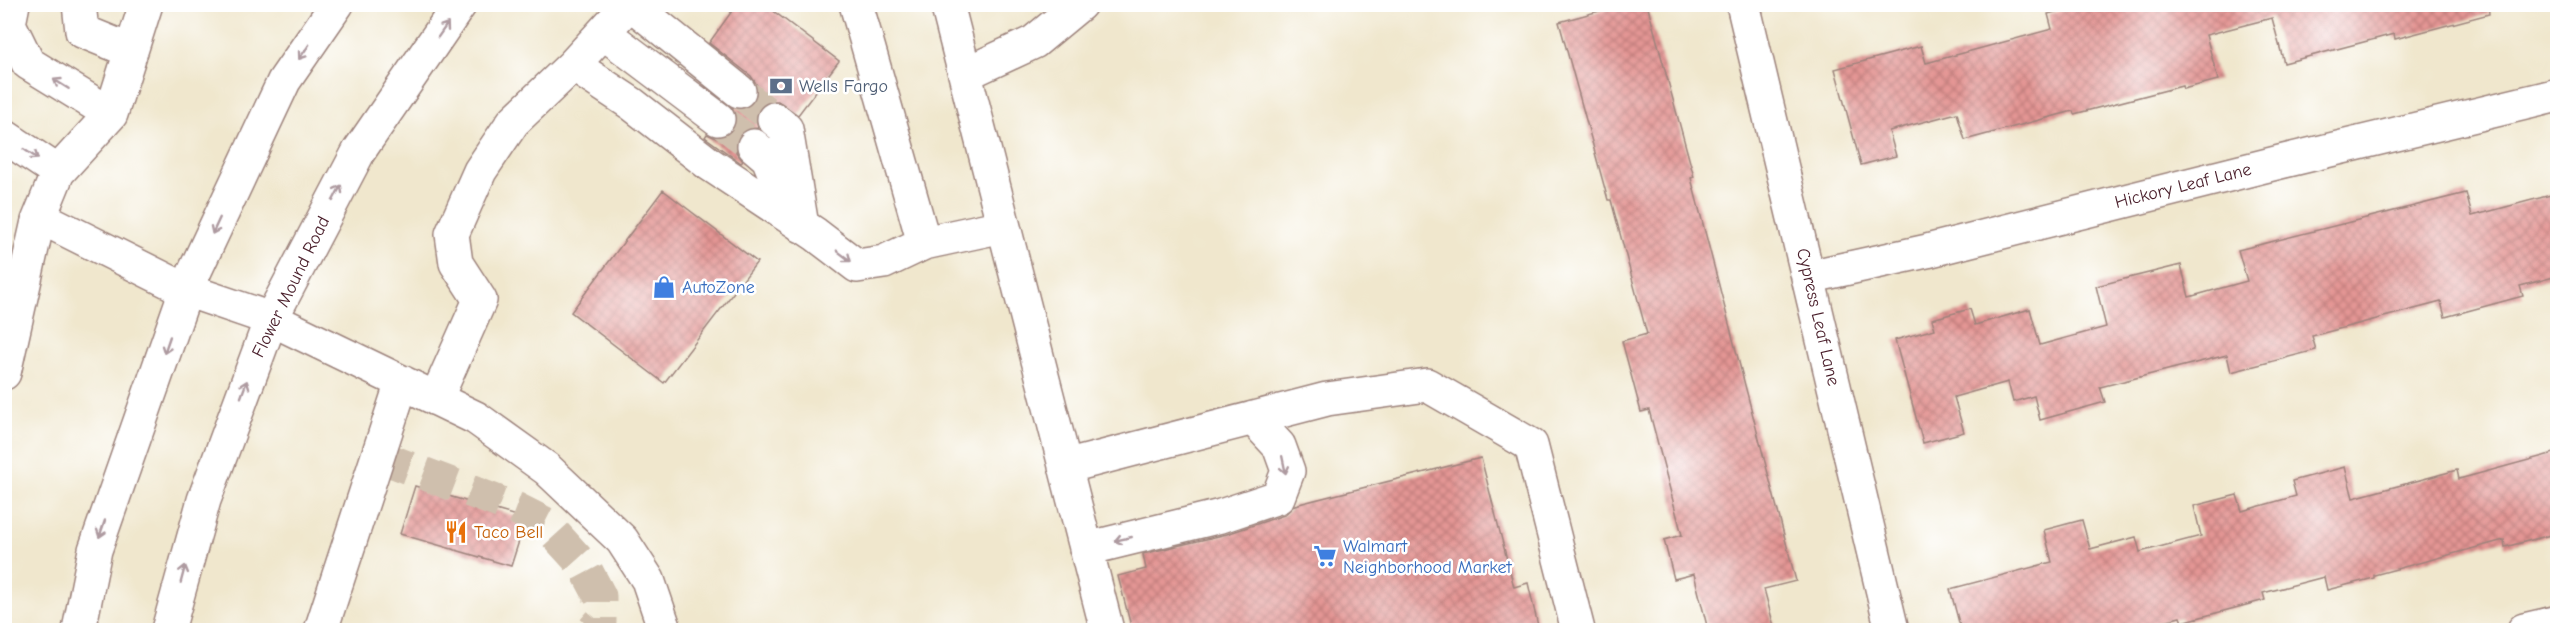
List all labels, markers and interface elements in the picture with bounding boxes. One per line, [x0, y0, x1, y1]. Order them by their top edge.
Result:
one-way arrow [437, 22, 449, 38]
one-way arrow [298, 44, 310, 60]
bank icon: Wells Fargo [768, 73, 794, 99]
place label: Wells Fargo [799, 76, 888, 97]
one-way arrow [53, 77, 70, 89]
one-way arrow [22, 148, 39, 160]
street label: Hickory Leaf Lane [2113, 159, 2253, 213]
one-way arrow [332, 185, 343, 203]
street label: Flower Mound Road [248, 213, 334, 361]
one-way arrow [209, 216, 221, 234]
street label: Cypress Leaf Lane [1792, 246, 1844, 388]
one-way arrow [836, 250, 852, 262]
shop icon: AutoZone [651, 274, 677, 300]
place label: AutoZone [682, 277, 755, 298]
one-way arrow [160, 335, 171, 354]
one-way arrow [239, 380, 250, 399]
one-way arrow [1279, 455, 1290, 474]
one-way arrow [96, 519, 107, 538]
restaurant icon: Taco Bell [443, 519, 469, 545]
place label: Taco Bell [474, 522, 543, 543]
one-way arrow [1114, 534, 1133, 545]
place label: Walmart Neighborhood Market [1343, 536, 1513, 578]
supermarket icon: Walmart Neighborhood Market [1312, 543, 1338, 569]
one-way arrow [178, 565, 189, 584]

